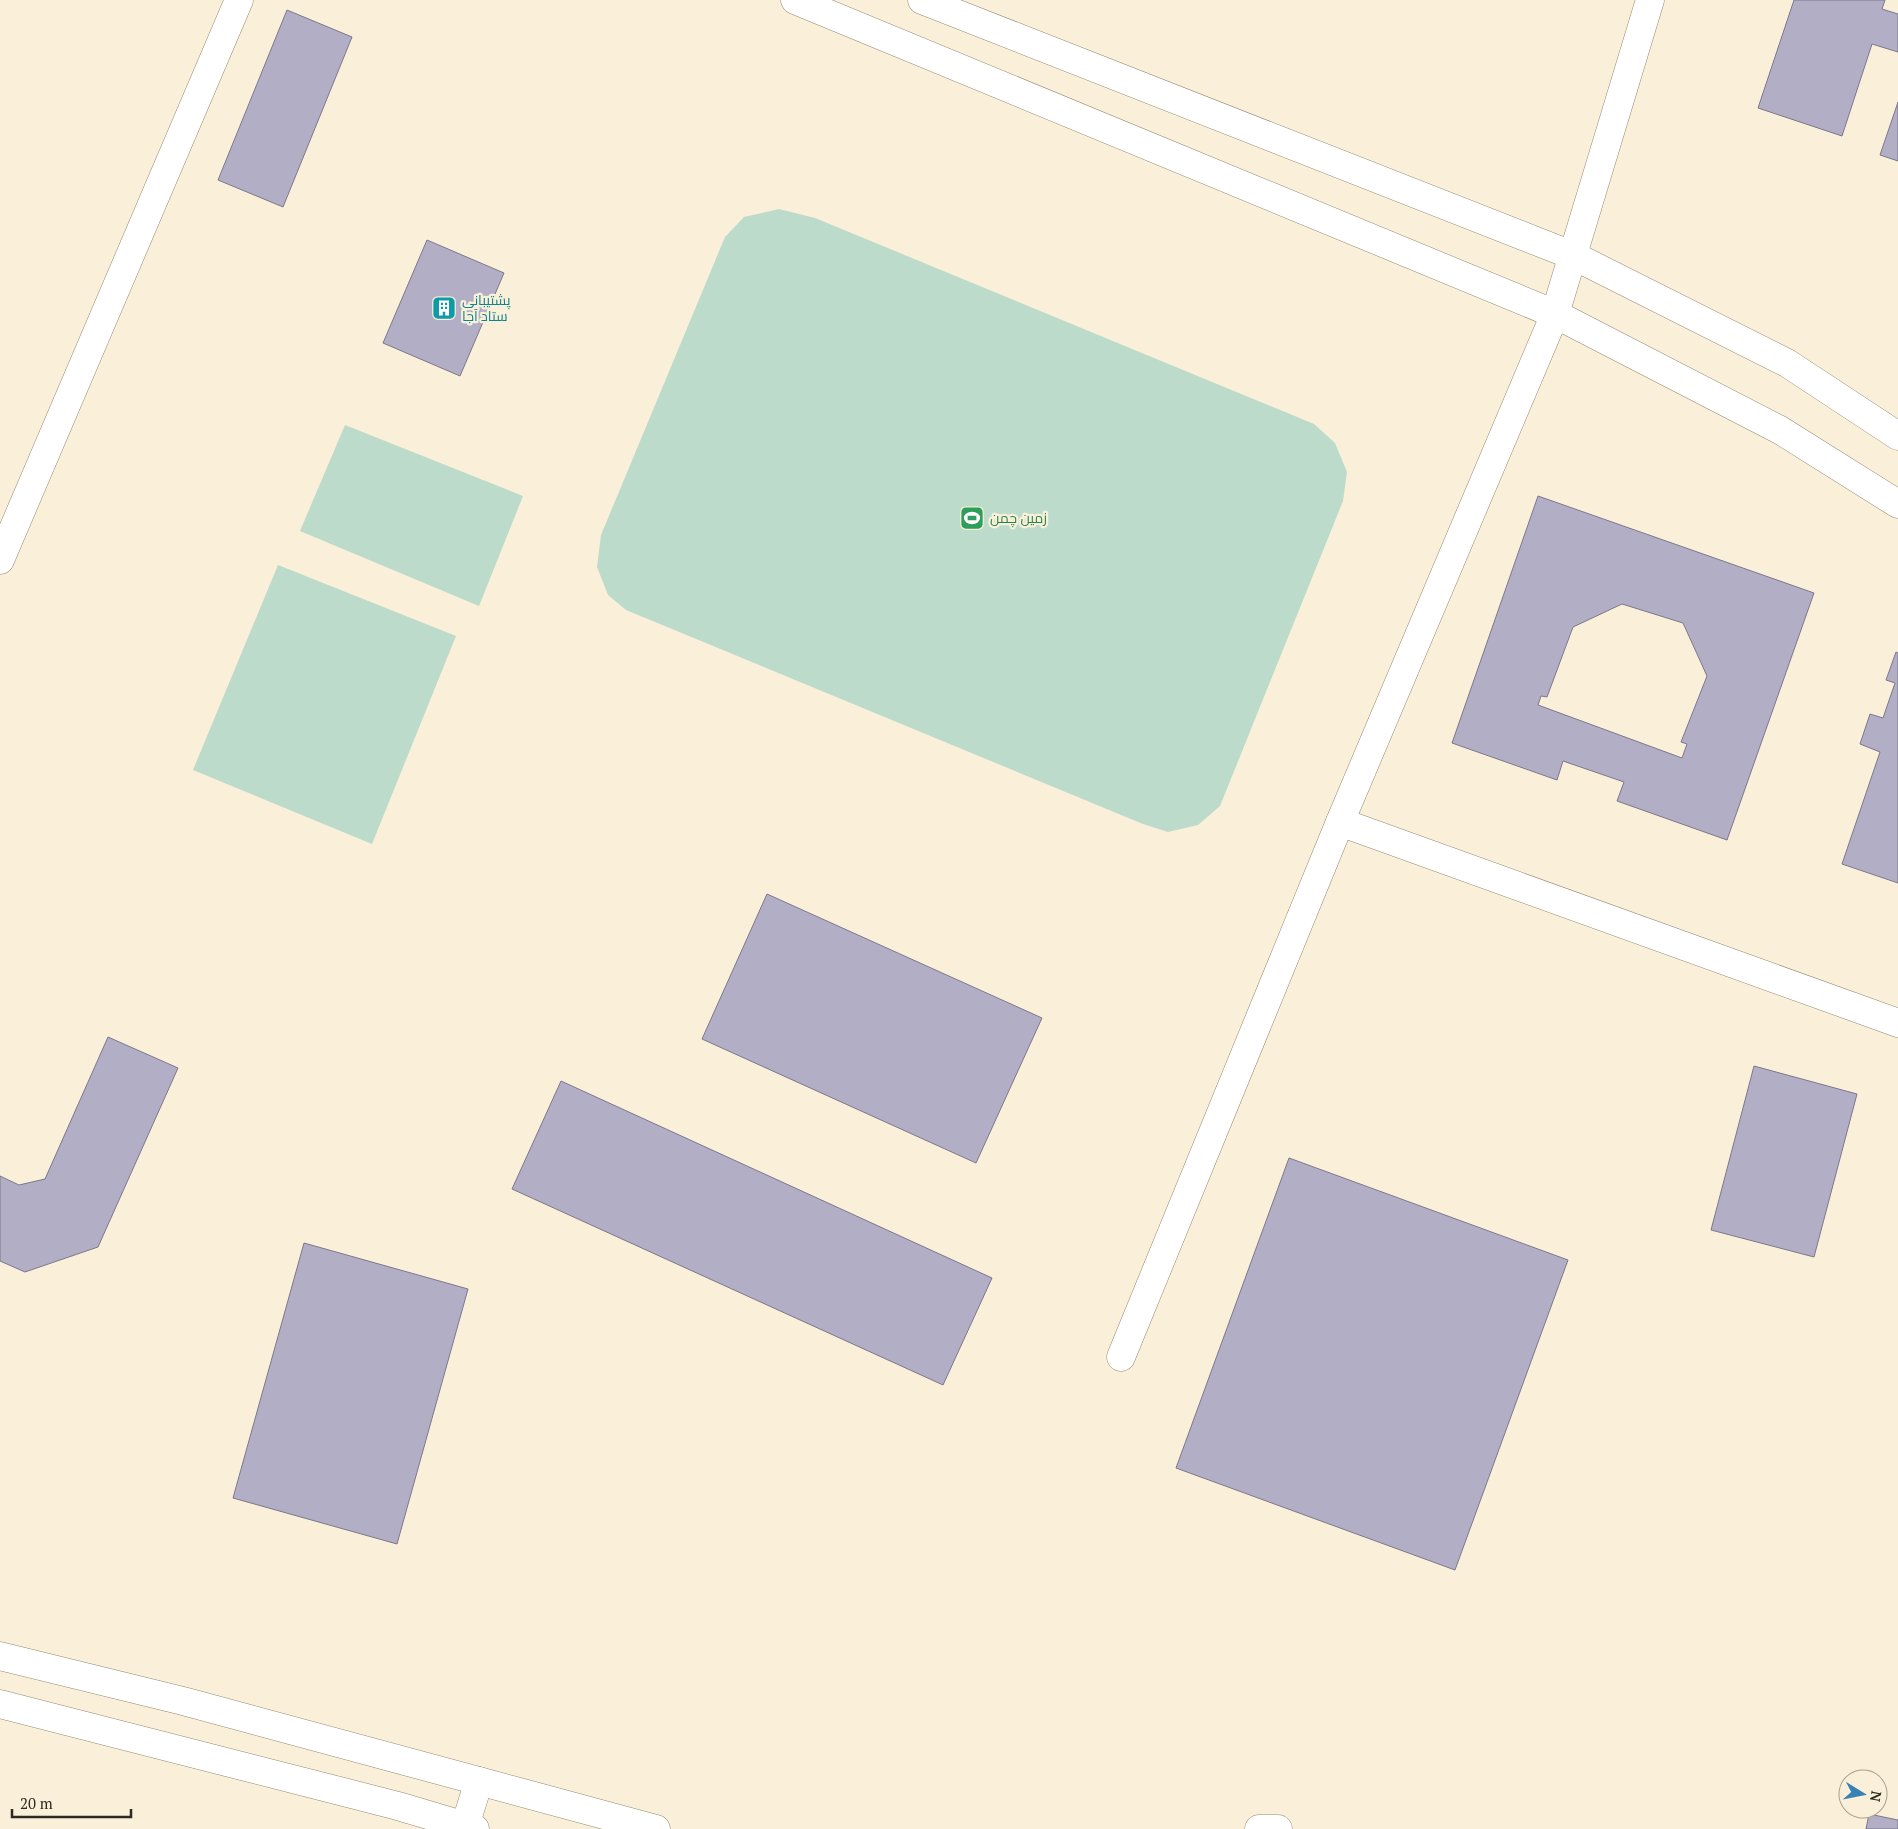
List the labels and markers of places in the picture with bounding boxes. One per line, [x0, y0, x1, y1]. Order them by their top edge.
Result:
place label: پشتیبانی ستاد آجا [462, 290, 511, 325]
building icon: پشتیبانی ستاد آجا [431, 295, 457, 321]
sports icon: زمین چمن [959, 505, 985, 531]
place label: زمین چمن [990, 508, 1047, 528]

